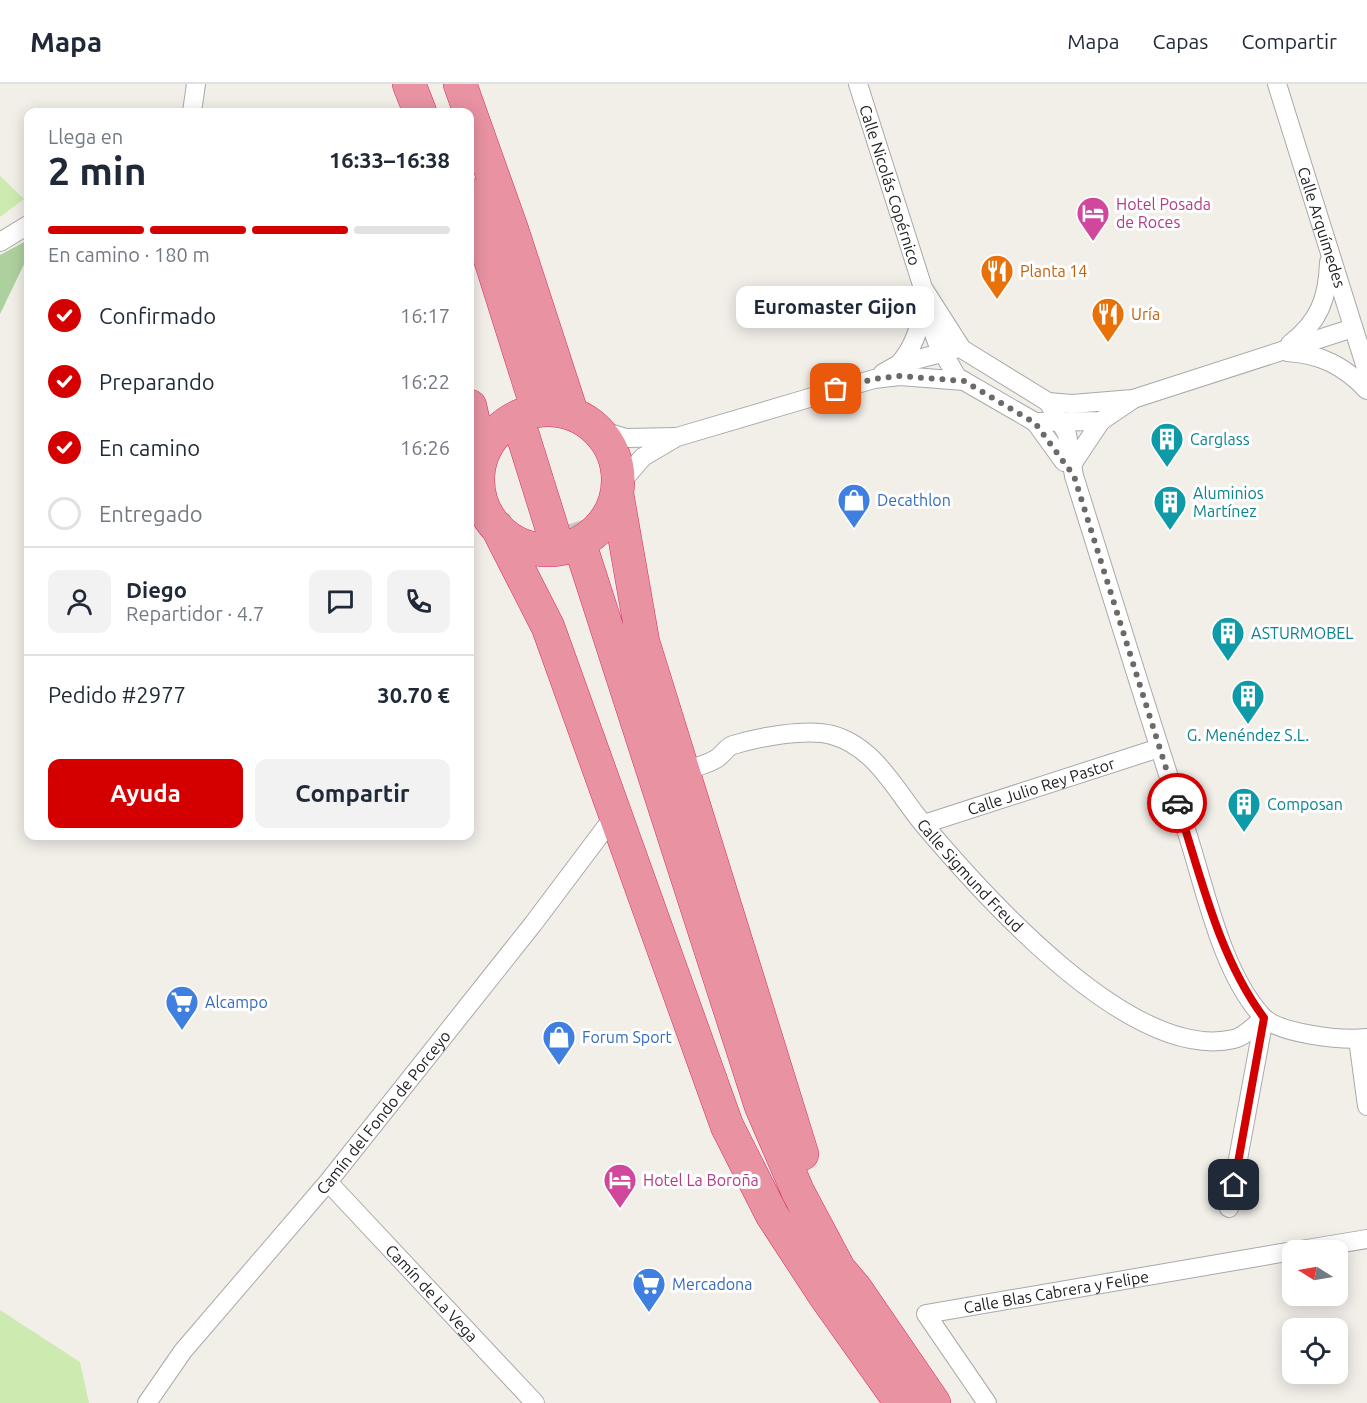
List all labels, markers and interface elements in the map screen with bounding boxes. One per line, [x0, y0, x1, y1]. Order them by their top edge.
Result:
text: Mapa [30, 26, 102, 57]
text: Mapa [1067, 29, 1119, 53]
text: Capas [1152, 29, 1208, 53]
text: Compartir [1241, 29, 1337, 53]
street label: Calle Nicolás Copérnico [856, 102, 924, 268]
text: Llega en [48, 125, 123, 148]
text: 16:33–16:38 [329, 147, 450, 172]
text: 2 min [48, 149, 147, 192]
street label: Calle Arquímedes [1294, 164, 1349, 290]
hotel icon: Hotel Posada de Roces [1075, 195, 1111, 242]
place label: Hotel Posada de Roces [1116, 195, 1211, 231]
text: En camino · 180 m [48, 243, 210, 266]
restaurant icon: Planta 14 [979, 253, 1015, 300]
place label: Planta 14 [1020, 262, 1087, 280]
callout: Euromaster Gijon [737, 287, 935, 329]
text: Euromaster Gijon [753, 295, 917, 318]
restaurant icon: Uría [1090, 296, 1126, 343]
icon: check [48, 299, 81, 332]
text: Confirmado [99, 303, 216, 328]
text: 16:17 [400, 304, 450, 327]
place label: Uría [1131, 305, 1160, 323]
pin [810, 363, 861, 414]
icon: check [48, 365, 81, 398]
text: Preparando [99, 369, 215, 394]
text: 16:22 [400, 370, 450, 393]
icon: bag [819, 372, 852, 405]
building icon: Carglass [1149, 421, 1185, 468]
place label: Carglass [1190, 430, 1250, 448]
icon: check [48, 431, 81, 464]
text: En camino [99, 435, 200, 460]
text: 16:26 [400, 436, 450, 459]
shop icon: Decathlon [836, 482, 872, 529]
building icon: Aluminios Martínez [1152, 484, 1188, 531]
place label: Aluminios Martínez [1193, 484, 1264, 520]
place label: Decathlon [877, 491, 951, 509]
text: Entregado [99, 501, 203, 526]
button: person [48, 570, 111, 633]
button: chat [309, 570, 372, 633]
button: phone [387, 570, 450, 633]
text: Diego [126, 577, 187, 602]
text: Repartidor · 4.7 [126, 602, 264, 625]
building icon: ASTURMOBEL [1210, 615, 1246, 662]
place label: ASTURMOBEL [1251, 624, 1353, 642]
building icon: G. Menéndez S.L. [1230, 678, 1266, 725]
text: Pedido #2977 [48, 682, 186, 707]
text: 30.70 € [377, 682, 450, 707]
place label: G. Menéndez S.L. [1187, 726, 1309, 744]
street label: Calle Julio Rey Pastor [965, 754, 1117, 818]
button: Ayuda [48, 759, 243, 828]
button: Compartir [255, 759, 450, 828]
courier [1147, 773, 1207, 833]
building icon: Composan [1226, 786, 1262, 833]
icon: car [1161, 787, 1194, 820]
place label: Composan [1267, 795, 1343, 813]
street label: Calle Sigmund Freud [914, 815, 1027, 935]
supermarket icon: Alcampo [164, 984, 200, 1031]
place label: Alcampo [205, 993, 268, 1011]
shop icon: Forum Sport [541, 1019, 577, 1066]
street label: Camín del Fondo de Porceyo [313, 1027, 454, 1198]
place label: Forum Sport [582, 1028, 673, 1046]
pin [1208, 1159, 1259, 1210]
hotel icon: Hotel La Boroña [602, 1162, 638, 1209]
icon: home [1217, 1168, 1250, 1201]
place label: Hotel La Boroña [643, 1171, 759, 1189]
north arrow [1282, 1240, 1348, 1306]
map controls [1282, 1240, 1348, 1384]
street label: Camín de La Vega [382, 1241, 482, 1345]
supermarket icon: Mercadona [631, 1266, 667, 1313]
street label: Calle Blas Cabrera y Felipe [962, 1267, 1150, 1316]
place label: Mercadona [672, 1275, 752, 1293]
button: locate [1282, 1318, 1348, 1384]

